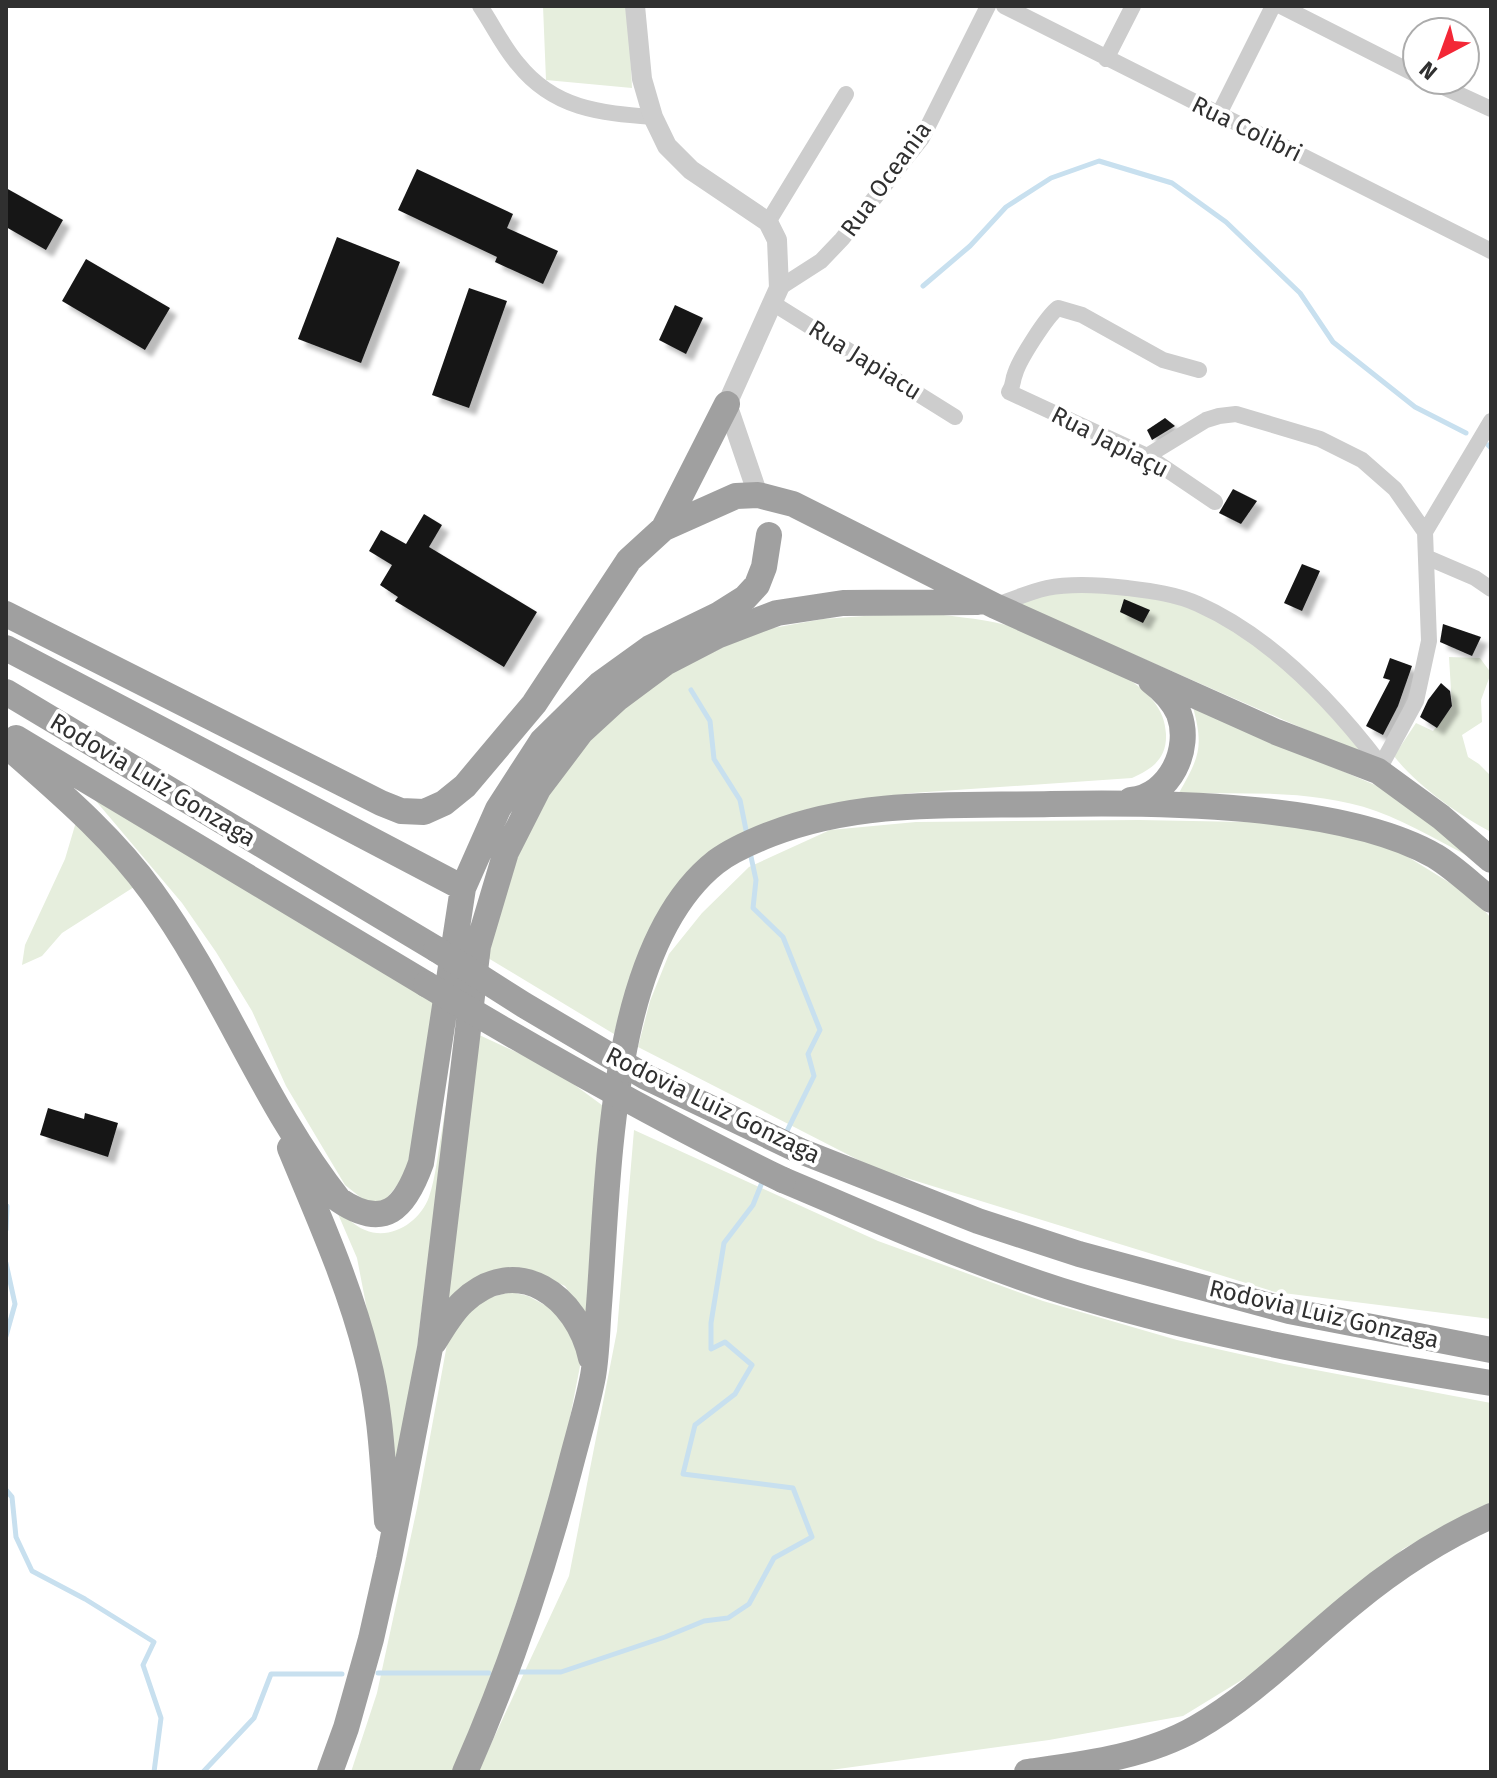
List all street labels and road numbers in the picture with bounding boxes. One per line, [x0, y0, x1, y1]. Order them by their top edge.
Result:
street label: Rua Colibri [1187, 90, 1307, 168]
street label: Rua Oceania [835, 116, 937, 242]
street label: Rua Japiacu [803, 314, 927, 406]
street label: Rua Japiaçu [1047, 401, 1173, 483]
street label: Rodovia Luiz Gonzaga [45, 708, 261, 852]
street label: Rodovia Luiz Gonzaga [601, 1041, 825, 1169]
street label: Rodovia Luiz Gonzaga [1206, 1274, 1442, 1354]

